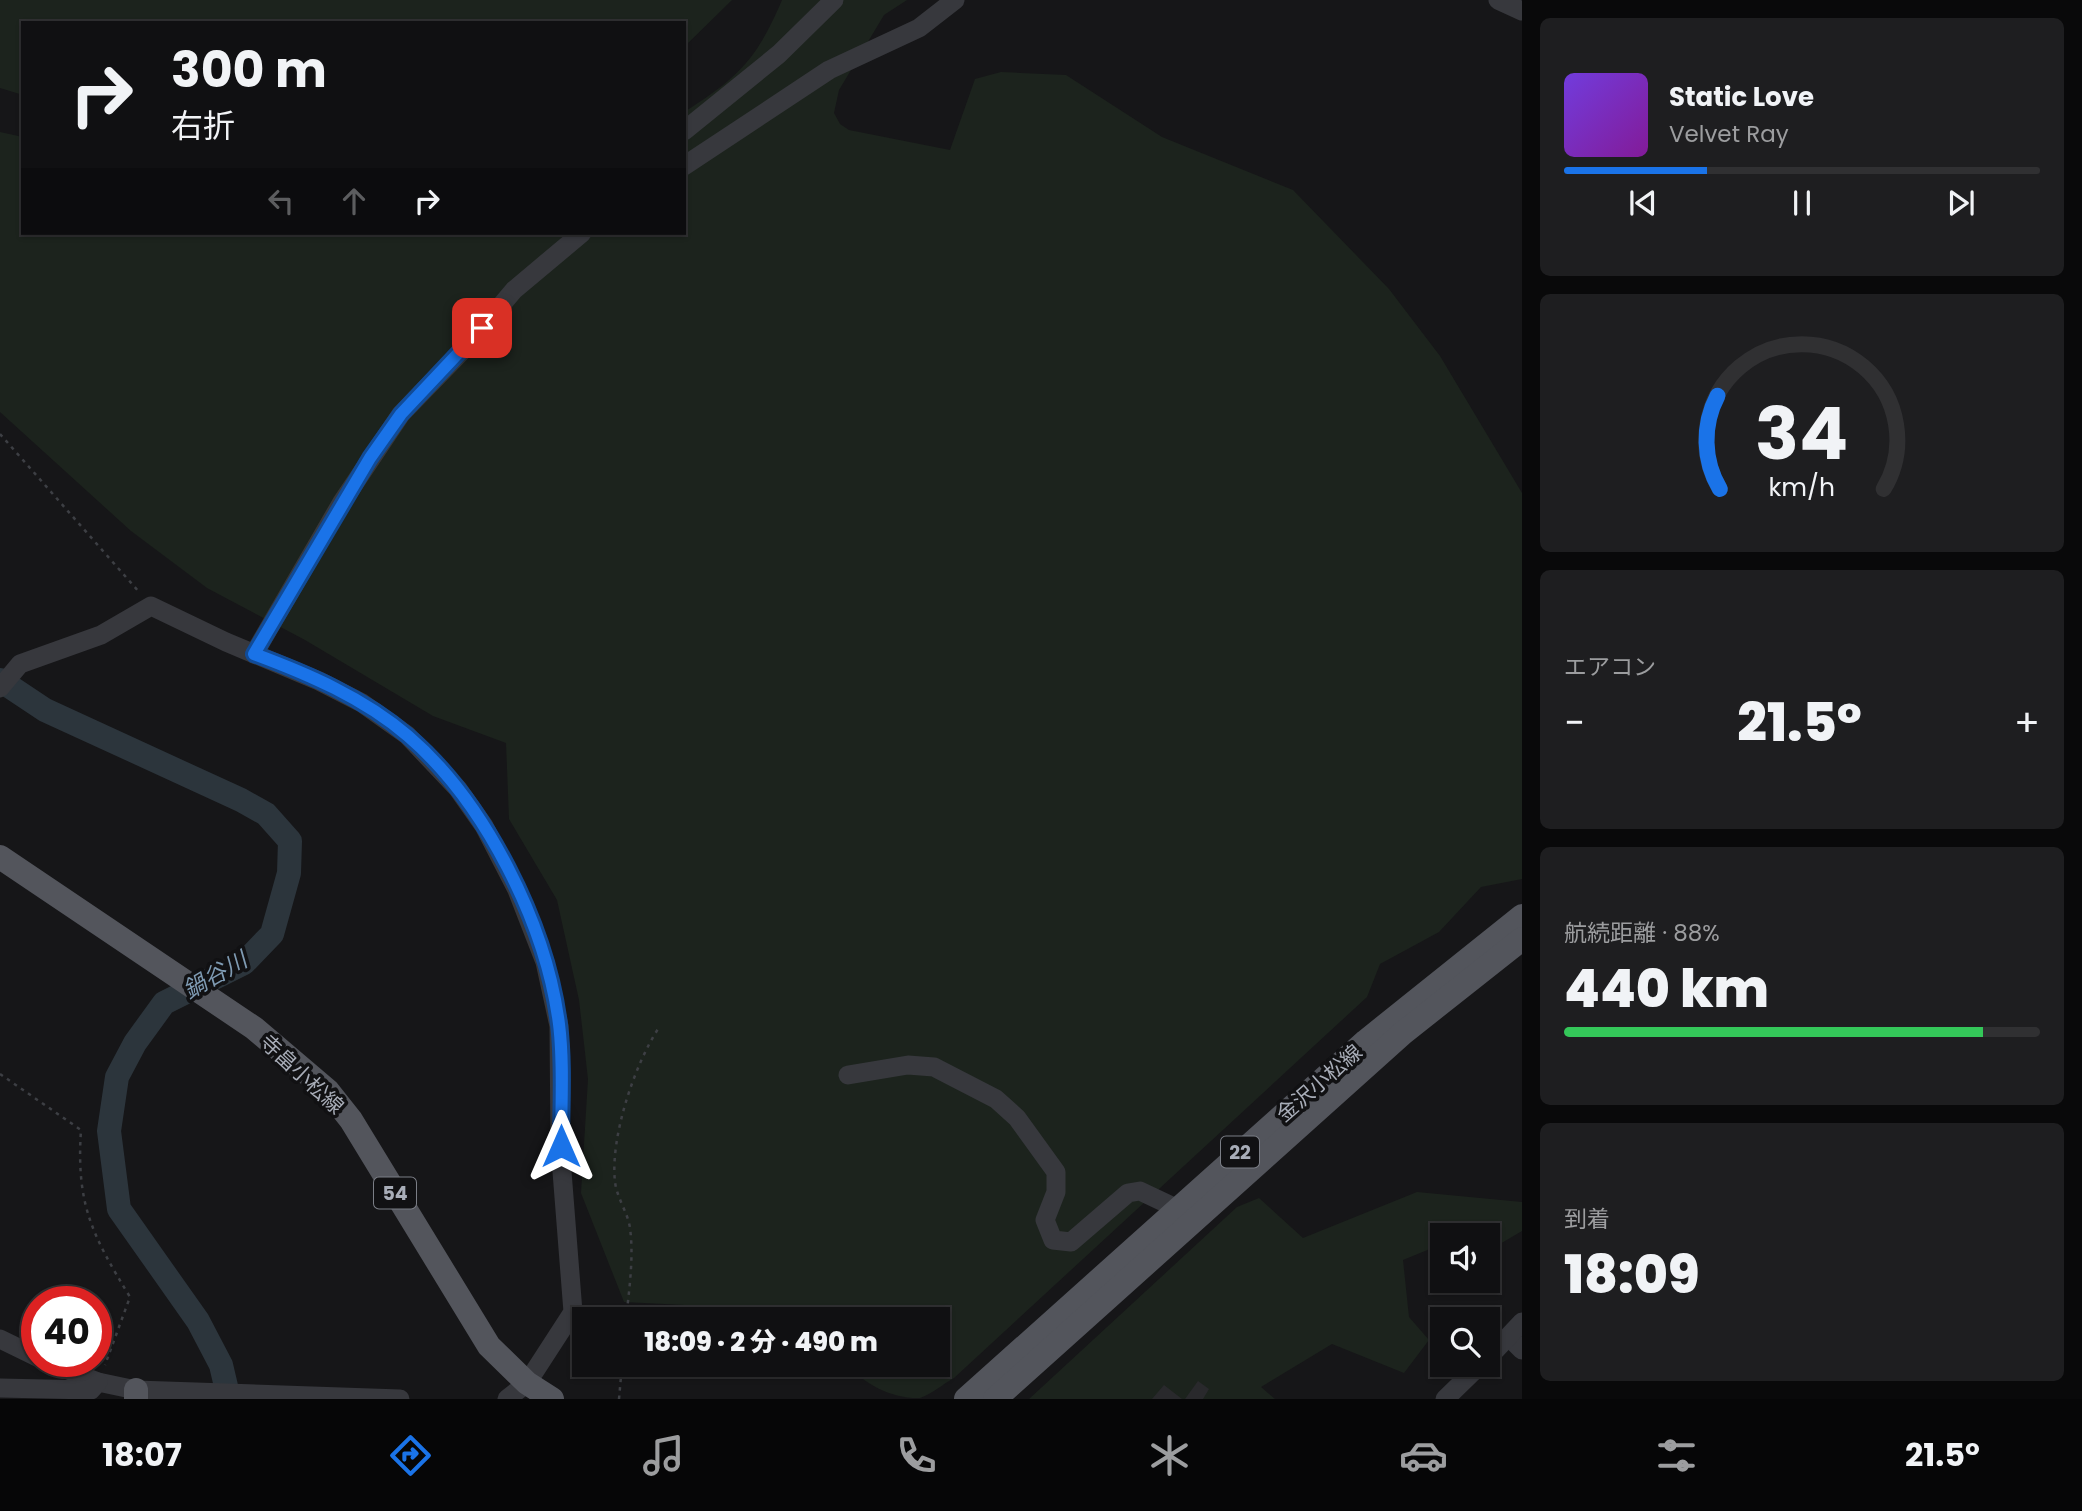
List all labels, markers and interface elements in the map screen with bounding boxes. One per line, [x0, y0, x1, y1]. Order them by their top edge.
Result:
text: 300 m [171, 36, 327, 104]
icon: right [56, 49, 147, 140]
text: Static Love [1669, 79, 1814, 115]
text: 右折 [171, 103, 235, 148]
text: Velvet Ray [1669, 118, 1789, 150]
icon: left [262, 182, 300, 220]
icon: ahead [335, 182, 373, 220]
icon: right [408, 182, 446, 220]
icon: previous [1624, 184, 1662, 222]
icon: pause [1783, 184, 1821, 222]
icon: next [1942, 184, 1980, 222]
pin [452, 298, 512, 358]
icon: arrive [463, 309, 501, 347]
text: 34 [1755, 384, 1849, 485]
text: km/h [1769, 470, 1835, 505]
text: エアコン [1564, 651, 1656, 683]
text: 21.5° [1737, 686, 1862, 759]
text: − [1564, 696, 1585, 749]
text: + [2014, 696, 2040, 749]
text: 航続距離 · 88% [1564, 917, 1720, 949]
water label: 鍋谷川 [177, 942, 255, 1006]
text: 440 km [1564, 952, 1769, 1025]
street label: 寺畠小松線 [254, 1028, 350, 1120]
street label: 金沢小松線 [1270, 1038, 1368, 1128]
position arrow [524, 1109, 598, 1183]
road number: 22 [1221, 1136, 1259, 1168]
road number: 54 [374, 1177, 416, 1208]
text: 到着 [1564, 1203, 1610, 1235]
map controls [1430, 1223, 1500, 1377]
button: sound [1430, 1223, 1500, 1293]
text: 18:09 [1564, 1238, 1699, 1311]
speed limit sign: 40 [21, 1286, 112, 1377]
button: search [1430, 1307, 1500, 1377]
text: 18:09 · 2 分 · 490 m [644, 1324, 878, 1360]
icon: directions [386, 1431, 435, 1480]
icon: music [639, 1431, 688, 1480]
icon: phone [892, 1431, 941, 1480]
icon: climate [1145, 1431, 1194, 1480]
icon: car [1399, 1431, 1448, 1480]
icon: filters [1652, 1431, 1701, 1480]
text: 18:07 [102, 1432, 182, 1477]
text: 21.5° [1905, 1432, 1980, 1477]

